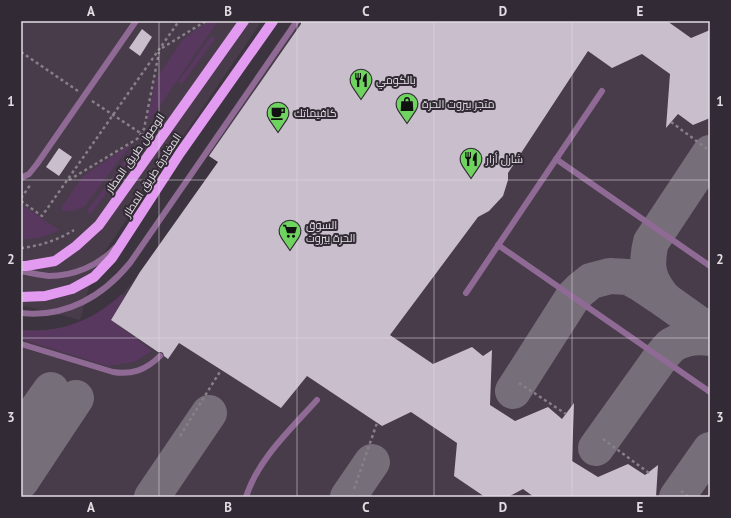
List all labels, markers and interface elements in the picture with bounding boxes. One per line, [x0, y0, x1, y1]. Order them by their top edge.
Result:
text: A [87, 3, 95, 20]
text: B [224, 3, 232, 20]
text: C [362, 3, 370, 20]
text: D [499, 3, 507, 20]
text: E [637, 3, 644, 20]
restaurant icon: بالكومي [348, 67, 374, 100]
place label: بالكومي [376, 73, 416, 89]
shop icon: متجر بيروت الحرة [394, 91, 420, 124]
text: 1 [7, 93, 15, 110]
text: 1 [716, 93, 724, 110]
place label: متجر بيروت الحرة [422, 97, 495, 111]
cafe icon: كافيماتك [265, 100, 291, 133]
place label: كافيماتك [294, 106, 337, 120]
street label: الوصول طريق المطار [102, 111, 168, 196]
street label: المغادرة طريق المطار [119, 130, 184, 220]
restaurant icon: شارل أزار [458, 146, 484, 179]
place label: شارل أزار [485, 152, 523, 166]
supermarket icon: السوق الحرة بيروت [277, 218, 303, 251]
place label: السوق الحرة بيروت [306, 218, 355, 245]
text: 2 [7, 251, 15, 268]
text: 2 [716, 251, 724, 268]
text: 3 [7, 409, 15, 426]
text: 3 [716, 409, 724, 426]
text: A [87, 499, 95, 516]
text: B [224, 499, 232, 516]
text: C [362, 499, 370, 516]
text: D [499, 499, 507, 516]
text: E [637, 499, 644, 516]

